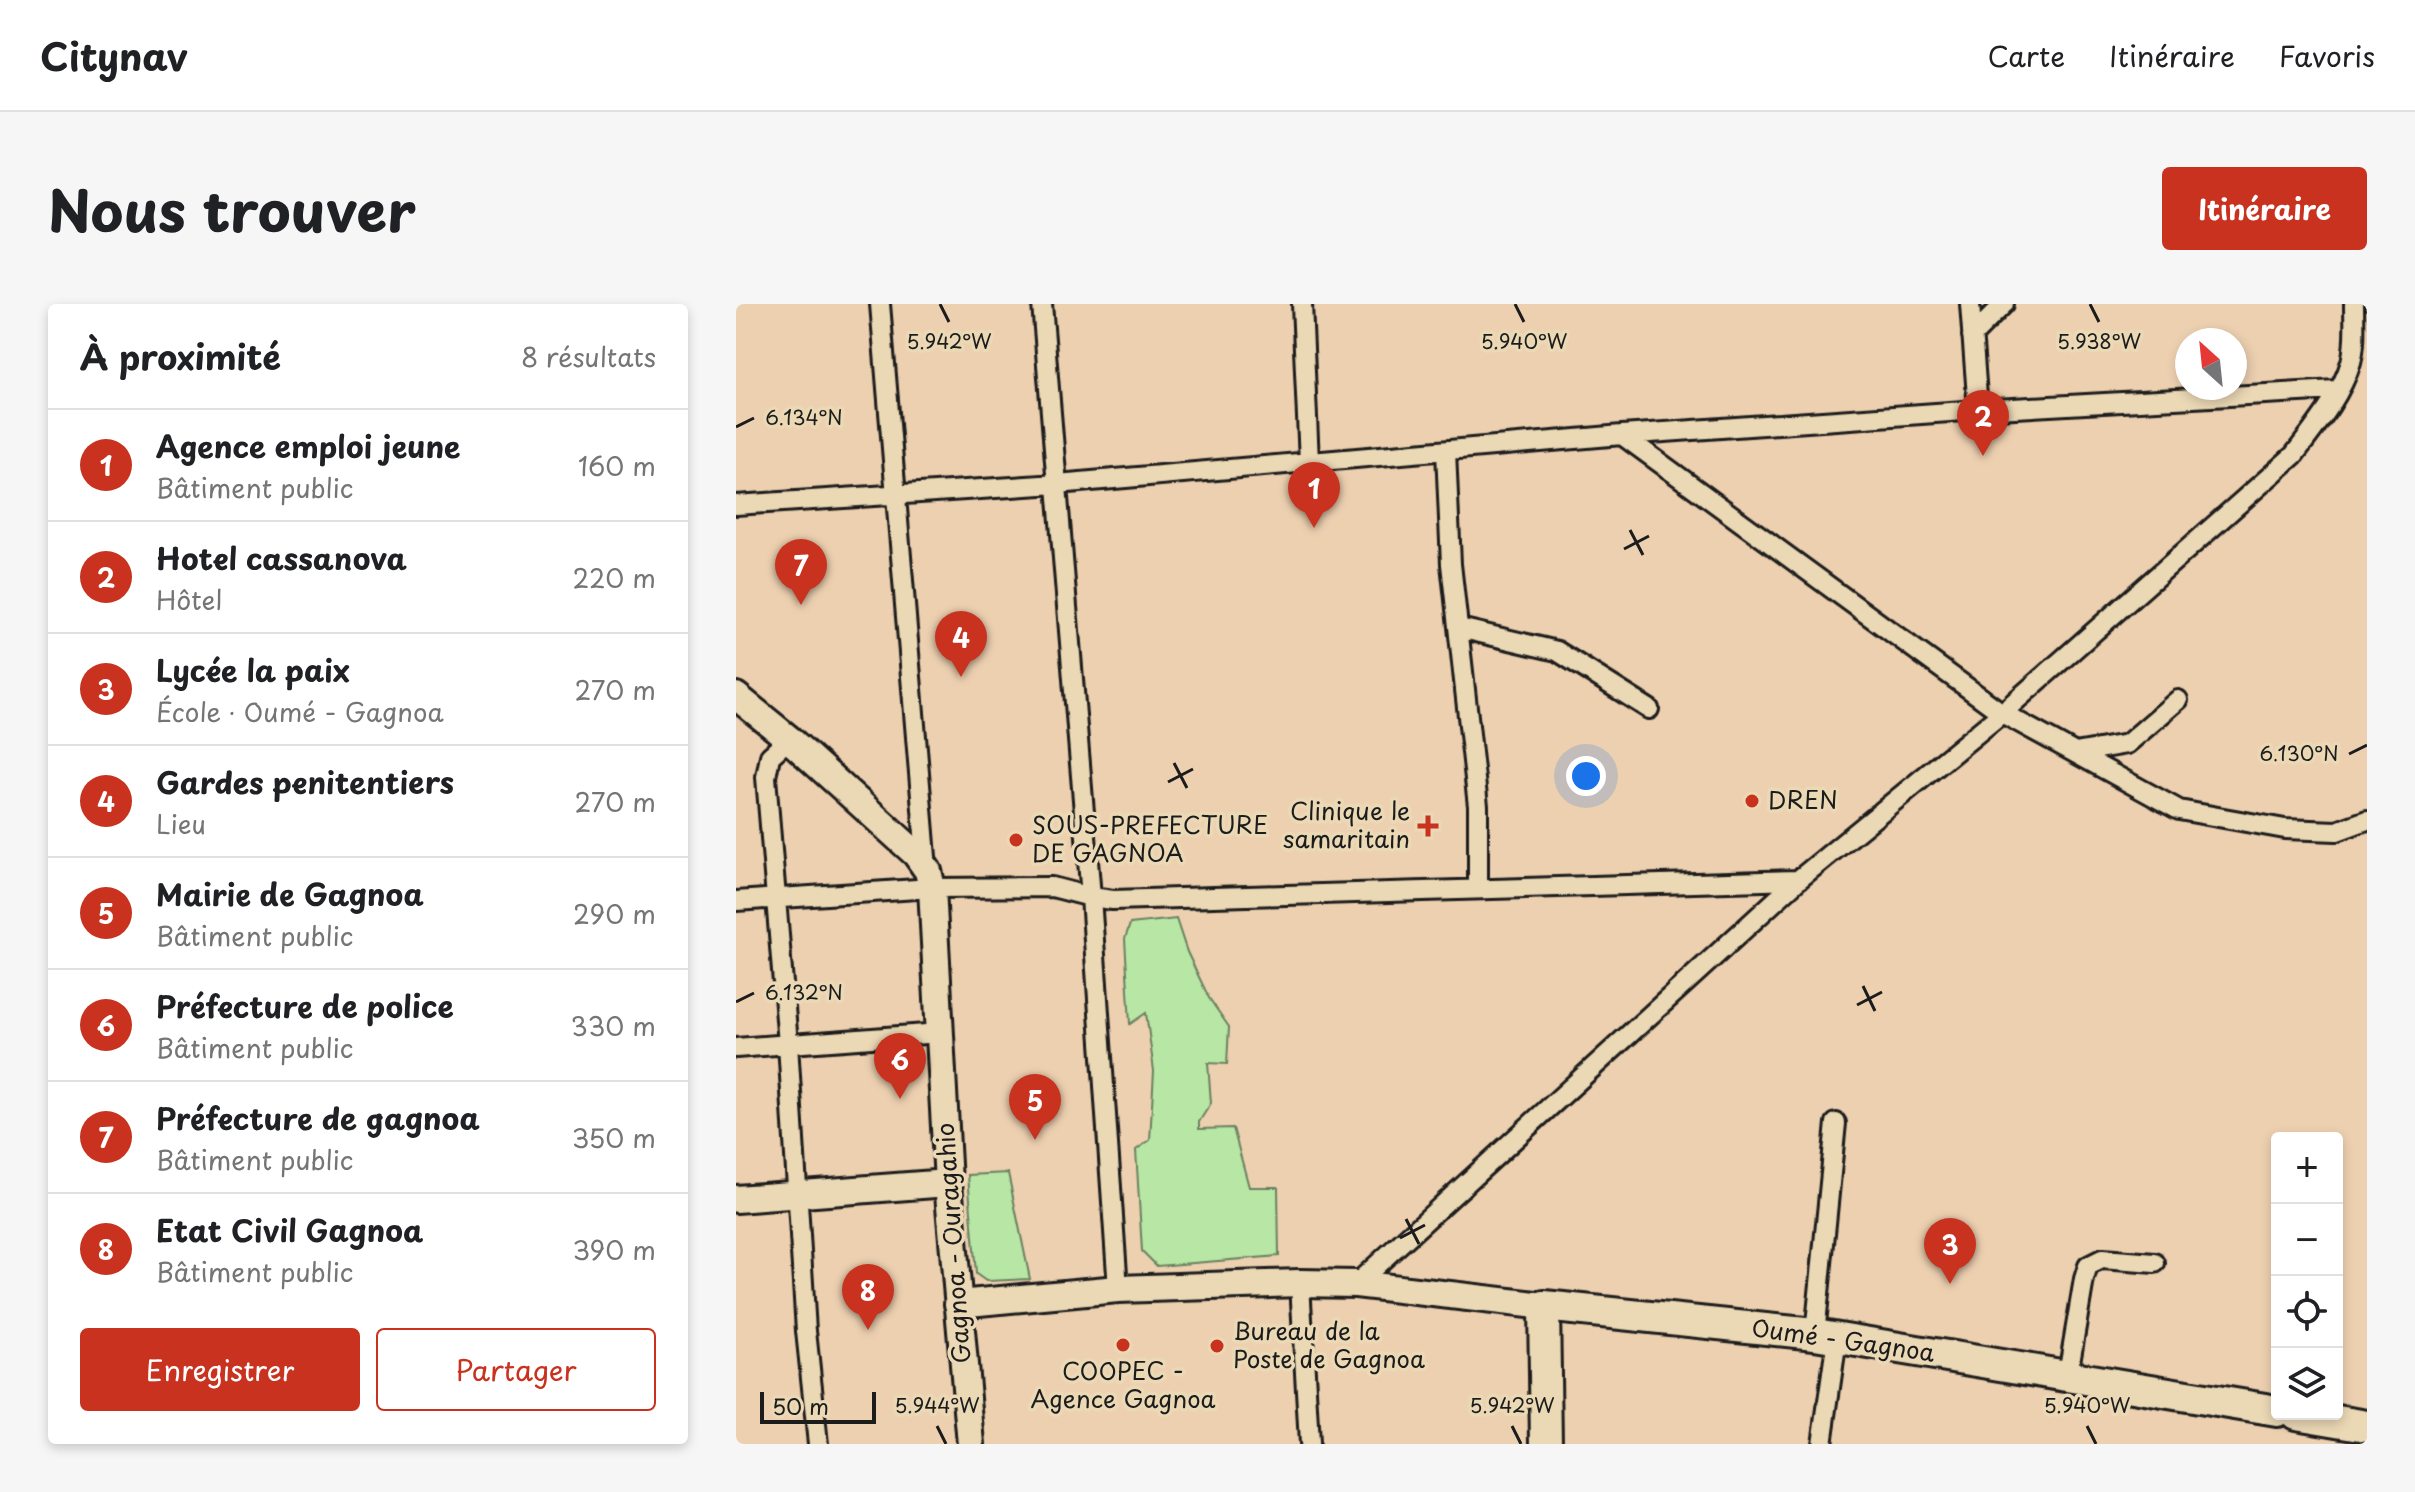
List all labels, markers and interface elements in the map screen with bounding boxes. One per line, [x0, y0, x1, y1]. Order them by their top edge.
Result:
text: Citynav [40, 27, 188, 84]
text: Carte [1987, 34, 2065, 77]
text: Itinéraire [2109, 34, 2235, 77]
text: Favoris [2279, 34, 2375, 77]
text: Nous trouver [48, 166, 416, 251]
button: Itinéraire [2162, 167, 2367, 250]
text: 5.942°W [906, 326, 992, 356]
text: 5.940°W [1481, 326, 1568, 356]
text: 5.938°W [2057, 326, 2141, 356]
north arrow [2175, 328, 2247, 400]
text: À proximité [80, 330, 281, 382]
text: 8 résultats [521, 337, 656, 376]
pin: 2 [1957, 390, 2009, 456]
text: 6.134°N [765, 402, 843, 432]
text: Agence emploi jeune [156, 423, 461, 468]
text: 1 [100, 446, 112, 485]
text: 160 m [578, 446, 656, 485]
pin: 1 [1288, 462, 1340, 528]
text: Bâtiment public [156, 468, 353, 507]
text: Hotel cassanova [156, 535, 407, 580]
pin: 7 [775, 539, 827, 605]
text: 2 [97, 558, 115, 597]
text: 220 m [572, 558, 656, 597]
text: Hôtel [156, 580, 222, 619]
pin: 4 [935, 611, 987, 677]
text: Lycée la paix [156, 647, 350, 692]
text: 3 [97, 670, 115, 709]
text: 270 m [575, 670, 656, 709]
text: École · Oumé - Gagnoa [156, 692, 444, 731]
text: 6.130°N [2259, 738, 2339, 768]
your location [1566, 756, 1606, 796]
text: Gardes penitentiers [156, 759, 454, 804]
place label: DREN [1768, 781, 1838, 817]
text: 4 [97, 782, 115, 821]
text: 270 m [575, 782, 656, 821]
place label: Clinique le samaritain [1283, 792, 1410, 856]
marker: DREN [1743, 792, 1761, 810]
text: Lieu [156, 804, 206, 843]
place label: SOUS-PREFECTURE DE GAGNOA [1032, 806, 1268, 870]
marker: Clinique le samaritain [1417, 815, 1439, 837]
marker: SOUS-PREFECTURE DE GAGNOA [1007, 831, 1025, 849]
text: Mairie de Gagnoa [156, 871, 424, 916]
text: 5 [98, 894, 114, 933]
text: 290 m [573, 894, 656, 933]
text: Bâtiment public [156, 916, 353, 955]
text: 6.132°N [765, 977, 843, 1007]
text: Préfecture de police [156, 983, 454, 1028]
text: 6 [97, 1006, 115, 1045]
text: 330 m [571, 1006, 656, 1045]
text: Bâtiment public [156, 1028, 353, 1067]
pin: 6 [874, 1033, 926, 1099]
pin: 5 [1009, 1074, 1061, 1140]
text: Préfecture de gagnoa [156, 1095, 480, 1140]
text: 7 [99, 1118, 113, 1157]
text: 350 m [572, 1118, 656, 1157]
street label: Gagnoa - Ouragahio [926, 1122, 978, 1365]
map controls [2271, 1132, 2343, 1420]
button: + [2271, 1132, 2343, 1204]
text: Bâtiment public [156, 1140, 353, 1179]
button: − [2271, 1204, 2343, 1276]
text: Etat Civil Gagnoa [156, 1207, 423, 1252]
pin: 3 [1924, 1218, 1976, 1284]
text: 8 [98, 1230, 114, 1269]
text: 390 m [572, 1230, 656, 1269]
text: Bâtiment public [156, 1252, 353, 1291]
pin: 8 [842, 1264, 894, 1330]
button: locate [2271, 1276, 2343, 1348]
street label: Oumé - Gagnoa [1749, 1308, 1937, 1370]
place label: Bureau de la Poste de Gagnoa [1233, 1312, 1425, 1376]
button: Enregistrer [80, 1328, 360, 1411]
button: Partager [376, 1328, 656, 1411]
marker: COOPEC - Agence Gagnoa [1114, 1336, 1132, 1354]
marker: Bureau de la Poste de Gagnoa [1208, 1337, 1226, 1355]
button: layers [2271, 1348, 2343, 1420]
place label: COOPEC - Agence Gagnoa [1031, 1352, 1216, 1416]
scale bar [760, 1388, 876, 1424]
text: 50 m [772, 1389, 829, 1422]
text: 5.944°W [894, 1390, 980, 1420]
text: 5.942°W [1469, 1390, 1555, 1420]
text: 5.940°W [2044, 1390, 2131, 1420]

